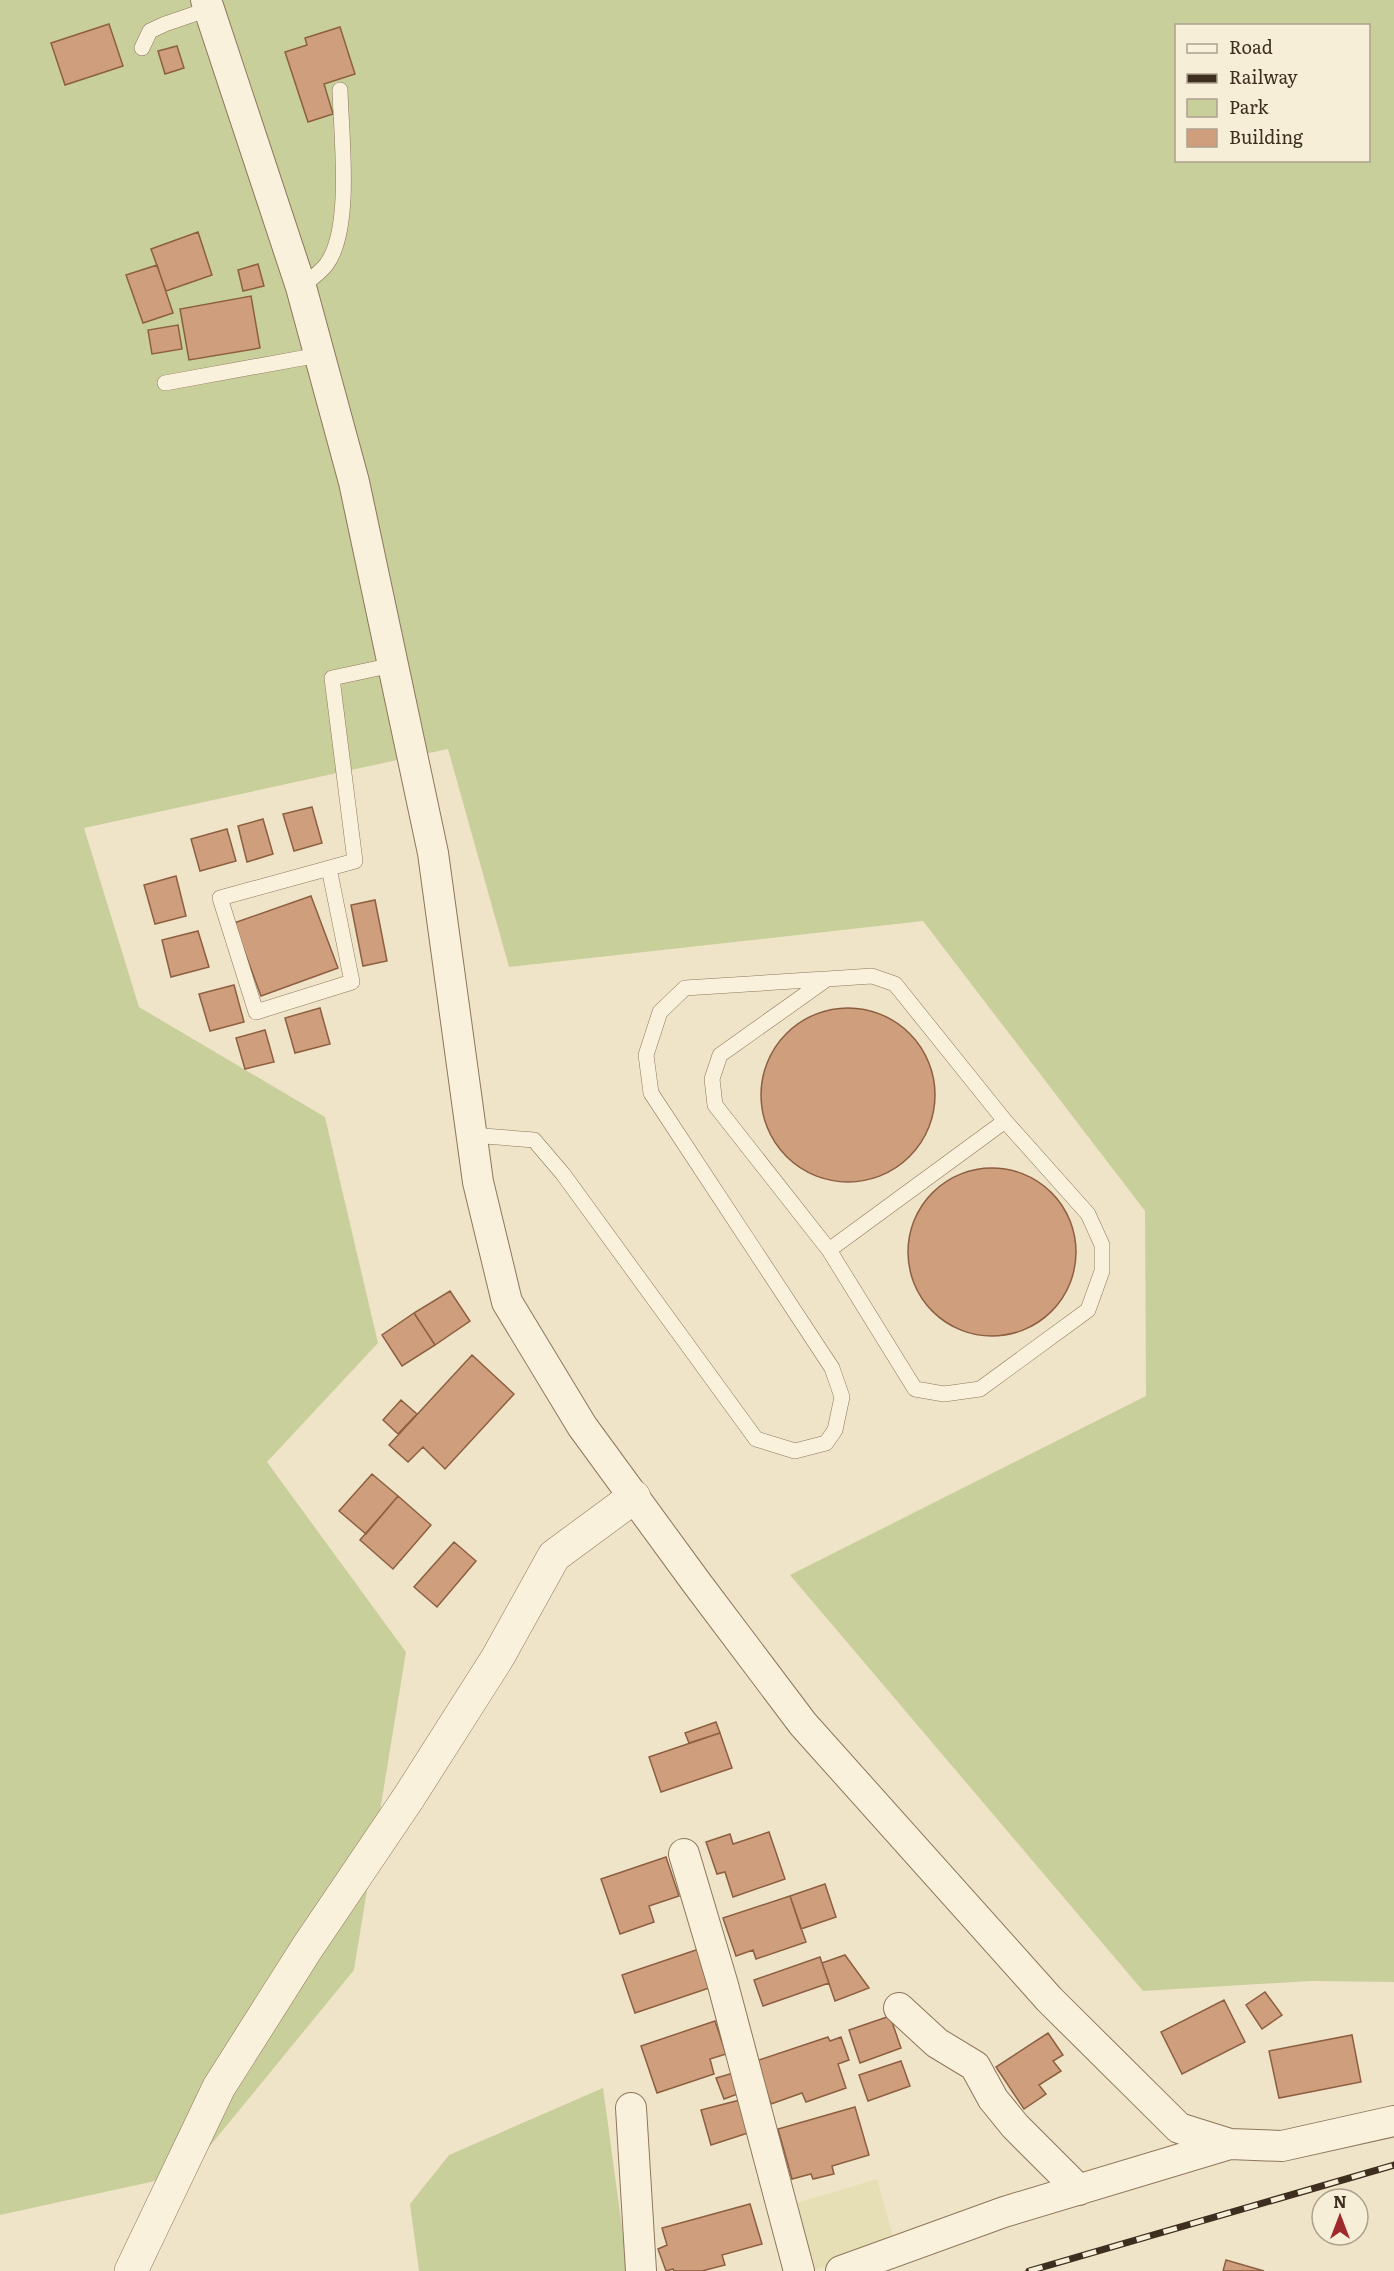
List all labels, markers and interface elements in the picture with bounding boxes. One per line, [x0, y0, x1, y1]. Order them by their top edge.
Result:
legend [1175, 24, 1370, 162]
text: Road [1229, 33, 1273, 60]
text: Railway [1229, 63, 1298, 90]
text: Park [1229, 93, 1270, 120]
text: Building [1229, 123, 1304, 150]
north arrow [1310, 2187, 1370, 2247]
text: N [1333, 2189, 1347, 2213]

